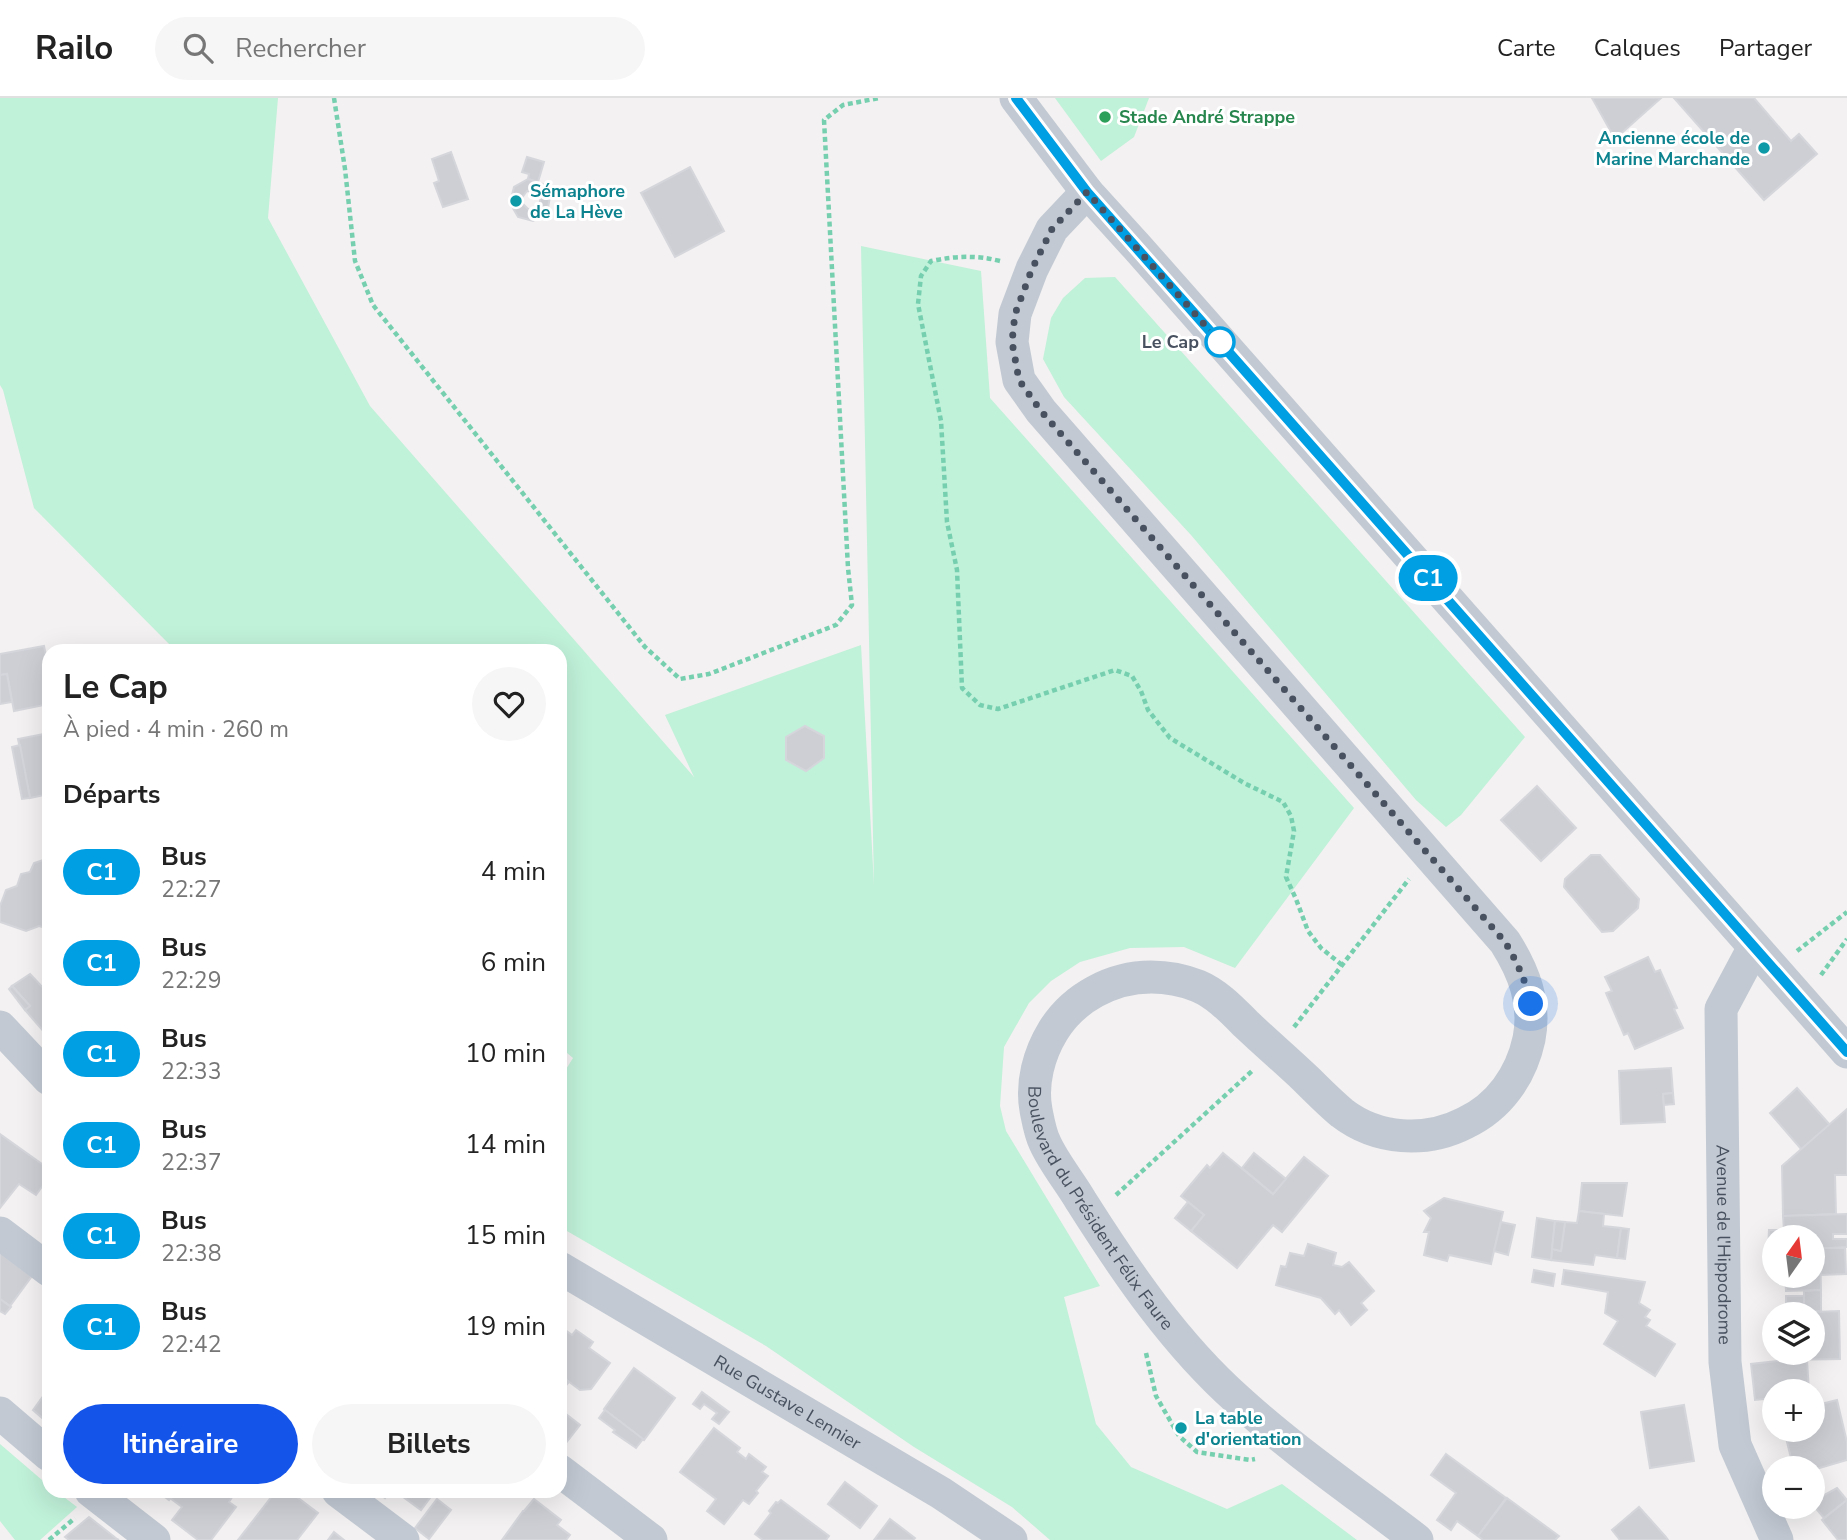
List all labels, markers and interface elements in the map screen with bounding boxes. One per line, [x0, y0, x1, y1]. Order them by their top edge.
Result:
search box [155, 17, 645, 80]
text: Railo [35, 26, 113, 71]
icon: search [179, 29, 217, 67]
text: Rechercher [235, 31, 366, 66]
text: Carte [1497, 32, 1556, 64]
text: Calques [1594, 32, 1681, 64]
text: Partager [1719, 32, 1812, 64]
place label: Stade André Strappe [1119, 105, 1295, 129]
marker: Stade André Strappe [1097, 109, 1113, 125]
place label: Ancienne école de Marine Marchande [1595, 126, 1750, 171]
marker: Ancienne école de Marine Marchande [1756, 140, 1772, 156]
place label: Sémaphore de La Hève [530, 179, 625, 224]
marker: Sémaphore de La Hève [508, 193, 524, 209]
marker: Le Cap [1205, 327, 1235, 357]
place label: Le Cap [1142, 330, 1199, 354]
line badge: C1 [1396, 555, 1460, 601]
text: C1 [1413, 562, 1443, 594]
text: Le Cap [63, 665, 168, 710]
button: heart [472, 667, 546, 741]
text: À pied · 4 min · 260 m [63, 714, 289, 745]
text: Départs [63, 777, 160, 812]
text: Bus [161, 839, 207, 874]
text: 4 min [481, 854, 546, 889]
text: C1 [86, 856, 117, 888]
text: 22:27 [161, 874, 221, 905]
text: Bus [161, 930, 207, 965]
text: 6 min [481, 945, 546, 980]
text: C1 [86, 947, 117, 979]
text: 22:29 [161, 965, 221, 996]
your location [1513, 986, 1548, 1021]
text: Bus [161, 1021, 207, 1056]
text: 10 min [465, 1036, 546, 1071]
text: C1 [86, 1038, 117, 1070]
text: 22:33 [161, 1056, 221, 1087]
street label: Boulevard du Président Félix Faure [1022, 1086, 1179, 1335]
text: Bus [161, 1112, 207, 1147]
text: 14 min [465, 1127, 546, 1162]
text: C1 [86, 1129, 117, 1161]
street label: Avenue de l'Hippodrome [1711, 1145, 1737, 1345]
text: 22:37 [161, 1147, 221, 1178]
text: Bus [161, 1203, 207, 1238]
text: 15 min [465, 1218, 546, 1253]
text: C1 [86, 1220, 117, 1252]
north arrow [1762, 1225, 1825, 1288]
map controls [1762, 1225, 1825, 1519]
text: 22:38 [161, 1238, 221, 1269]
text: Bus [161, 1294, 207, 1329]
button: layers [1762, 1302, 1825, 1365]
text: 19 min [465, 1309, 546, 1344]
text: C1 [86, 1311, 117, 1343]
text: 22:42 [161, 1329, 221, 1360]
street label: Rue Gustave Lennier [709, 1349, 866, 1455]
button: + [1762, 1379, 1825, 1442]
button: Itinéraire [63, 1404, 298, 1484]
button: Billets [312, 1404, 546, 1484]
place label: La table d'orientation [1195, 1406, 1302, 1451]
marker: La table d'orientation [1173, 1420, 1189, 1436]
button: − [1762, 1456, 1825, 1519]

